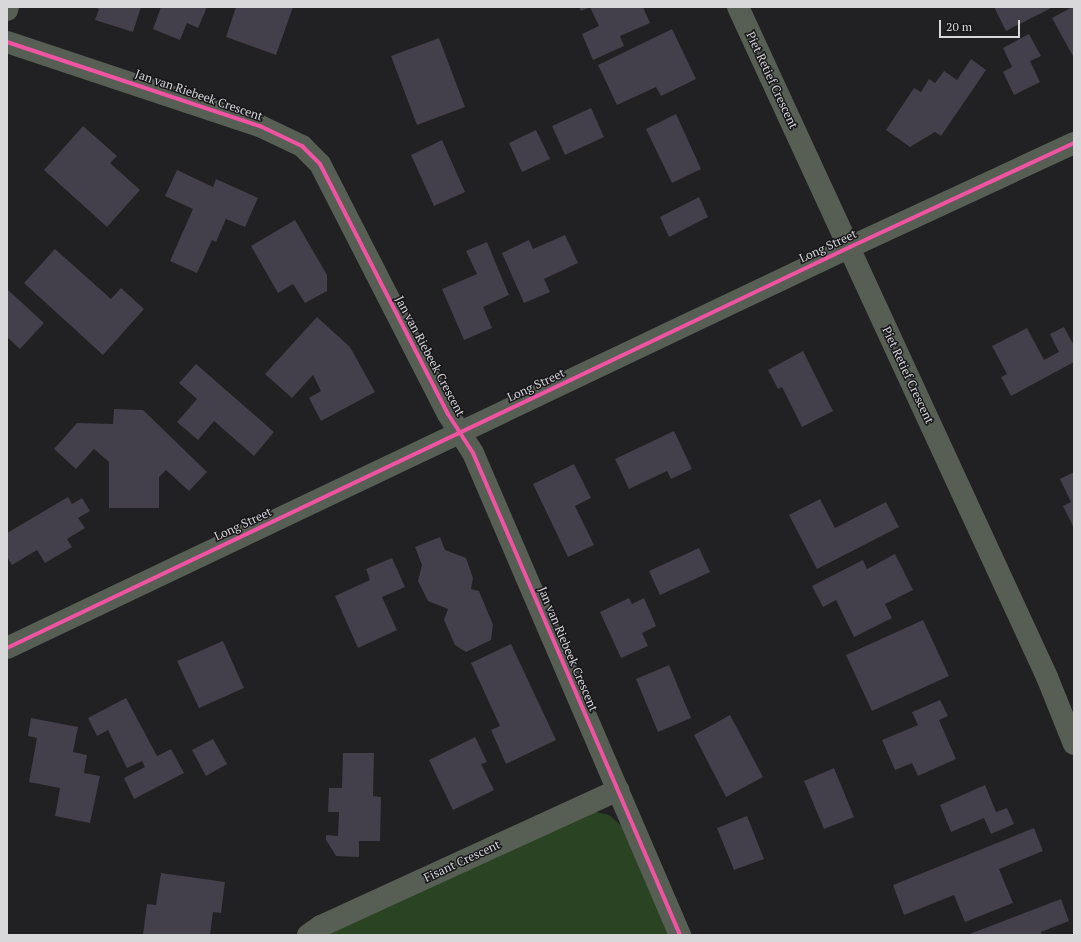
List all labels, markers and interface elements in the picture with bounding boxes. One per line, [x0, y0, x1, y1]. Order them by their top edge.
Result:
scale bar [941, 12, 1022, 38]
text: 20 m [946, 19, 972, 34]
street label: Piet Retief Crescent [743, 29, 801, 131]
street label: Jan van Riebeek Crescent [133, 66, 265, 124]
street label: Long Street [797, 226, 859, 266]
street label: Jan van Riebeek Crescent [392, 293, 468, 419]
street label: Piet Retief Crescent [879, 324, 937, 426]
street label: Long Street [505, 365, 567, 405]
street label: Long Street [212, 504, 274, 544]
street label: Jan van Riebeek Crescent [535, 585, 601, 713]
street label: Fisant Crescent [422, 837, 502, 885]

